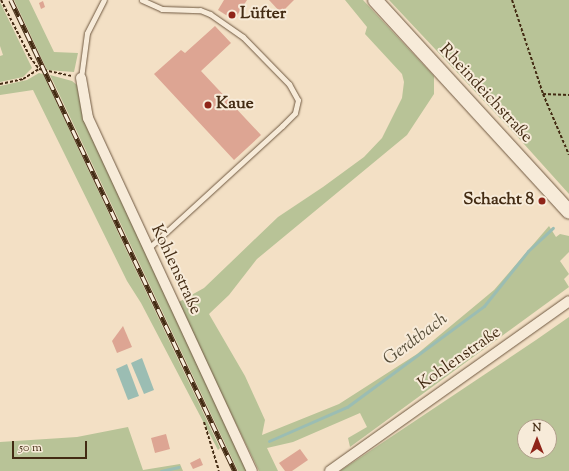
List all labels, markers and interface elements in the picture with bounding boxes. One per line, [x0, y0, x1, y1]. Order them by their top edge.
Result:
place label: Lüfter [240, 5, 286, 25]
marker: Lüfter [227, 10, 237, 20]
street label: Rheindeichstraße [434, 40, 536, 148]
place label: Kaue [216, 95, 254, 115]
marker: Kaue [203, 100, 213, 110]
place label: Schacht 8 [463, 191, 534, 211]
marker: Schacht 8 [537, 196, 547, 206]
street label: Kohlenstraße [145, 222, 205, 318]
water label: Gerdtbach [380, 309, 452, 371]
street label: Kohlenstraße [414, 323, 506, 395]
north arrow [517, 419, 557, 459]
text: N [533, 420, 541, 436]
scale bar [14, 433, 89, 459]
text: 50 m [19, 439, 42, 457]

